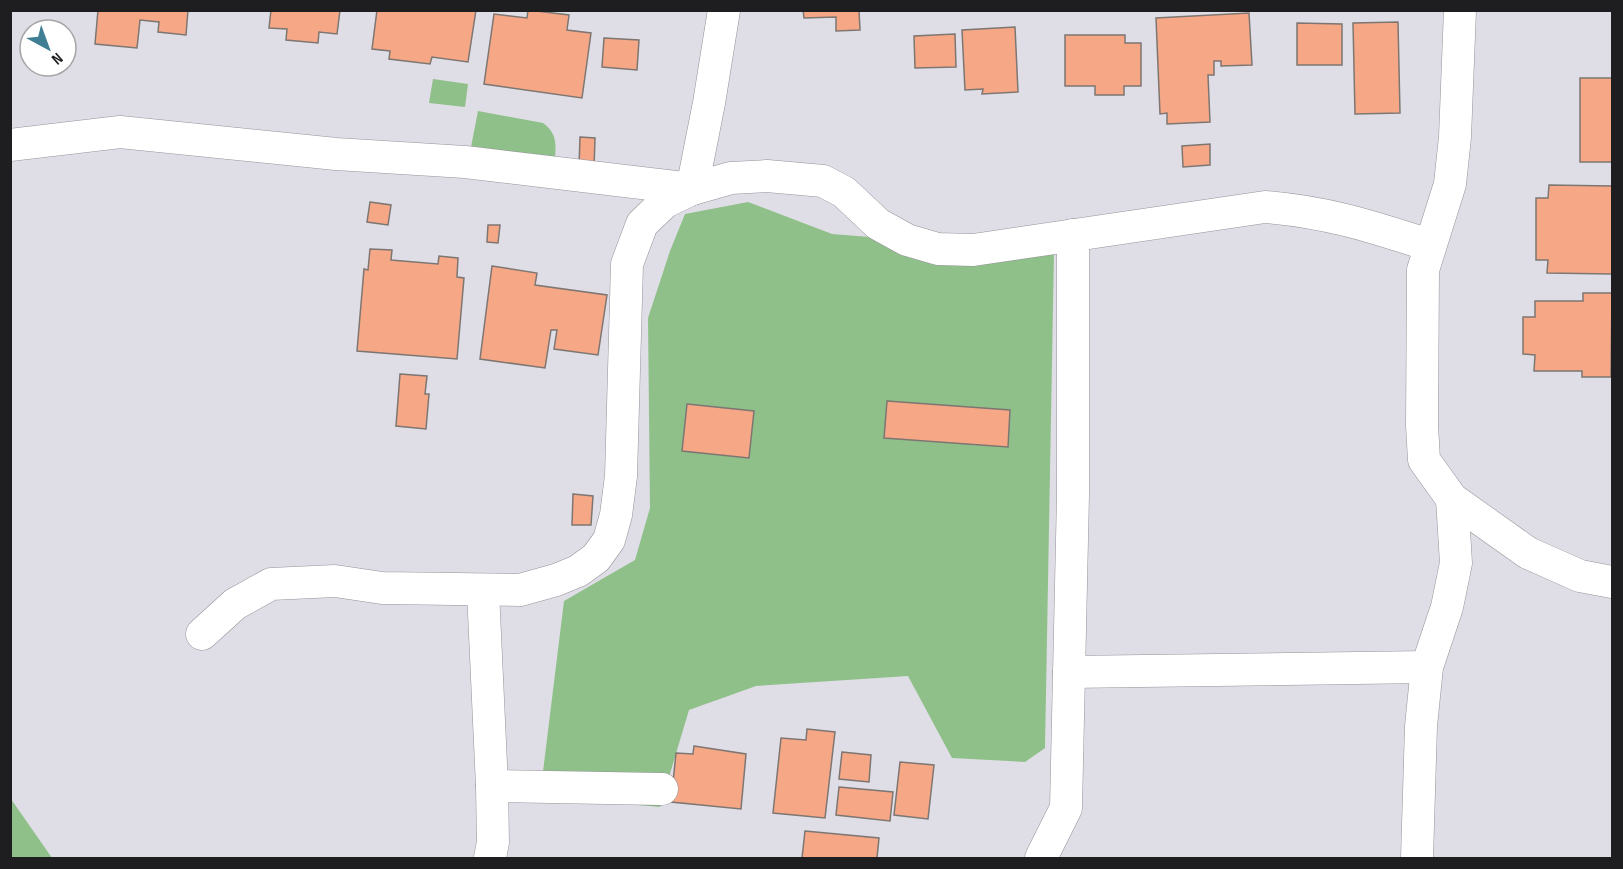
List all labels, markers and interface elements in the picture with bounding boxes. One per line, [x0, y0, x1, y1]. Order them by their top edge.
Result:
north arrow [18, 18, 78, 78]
text: N [47, 48, 66, 68]

